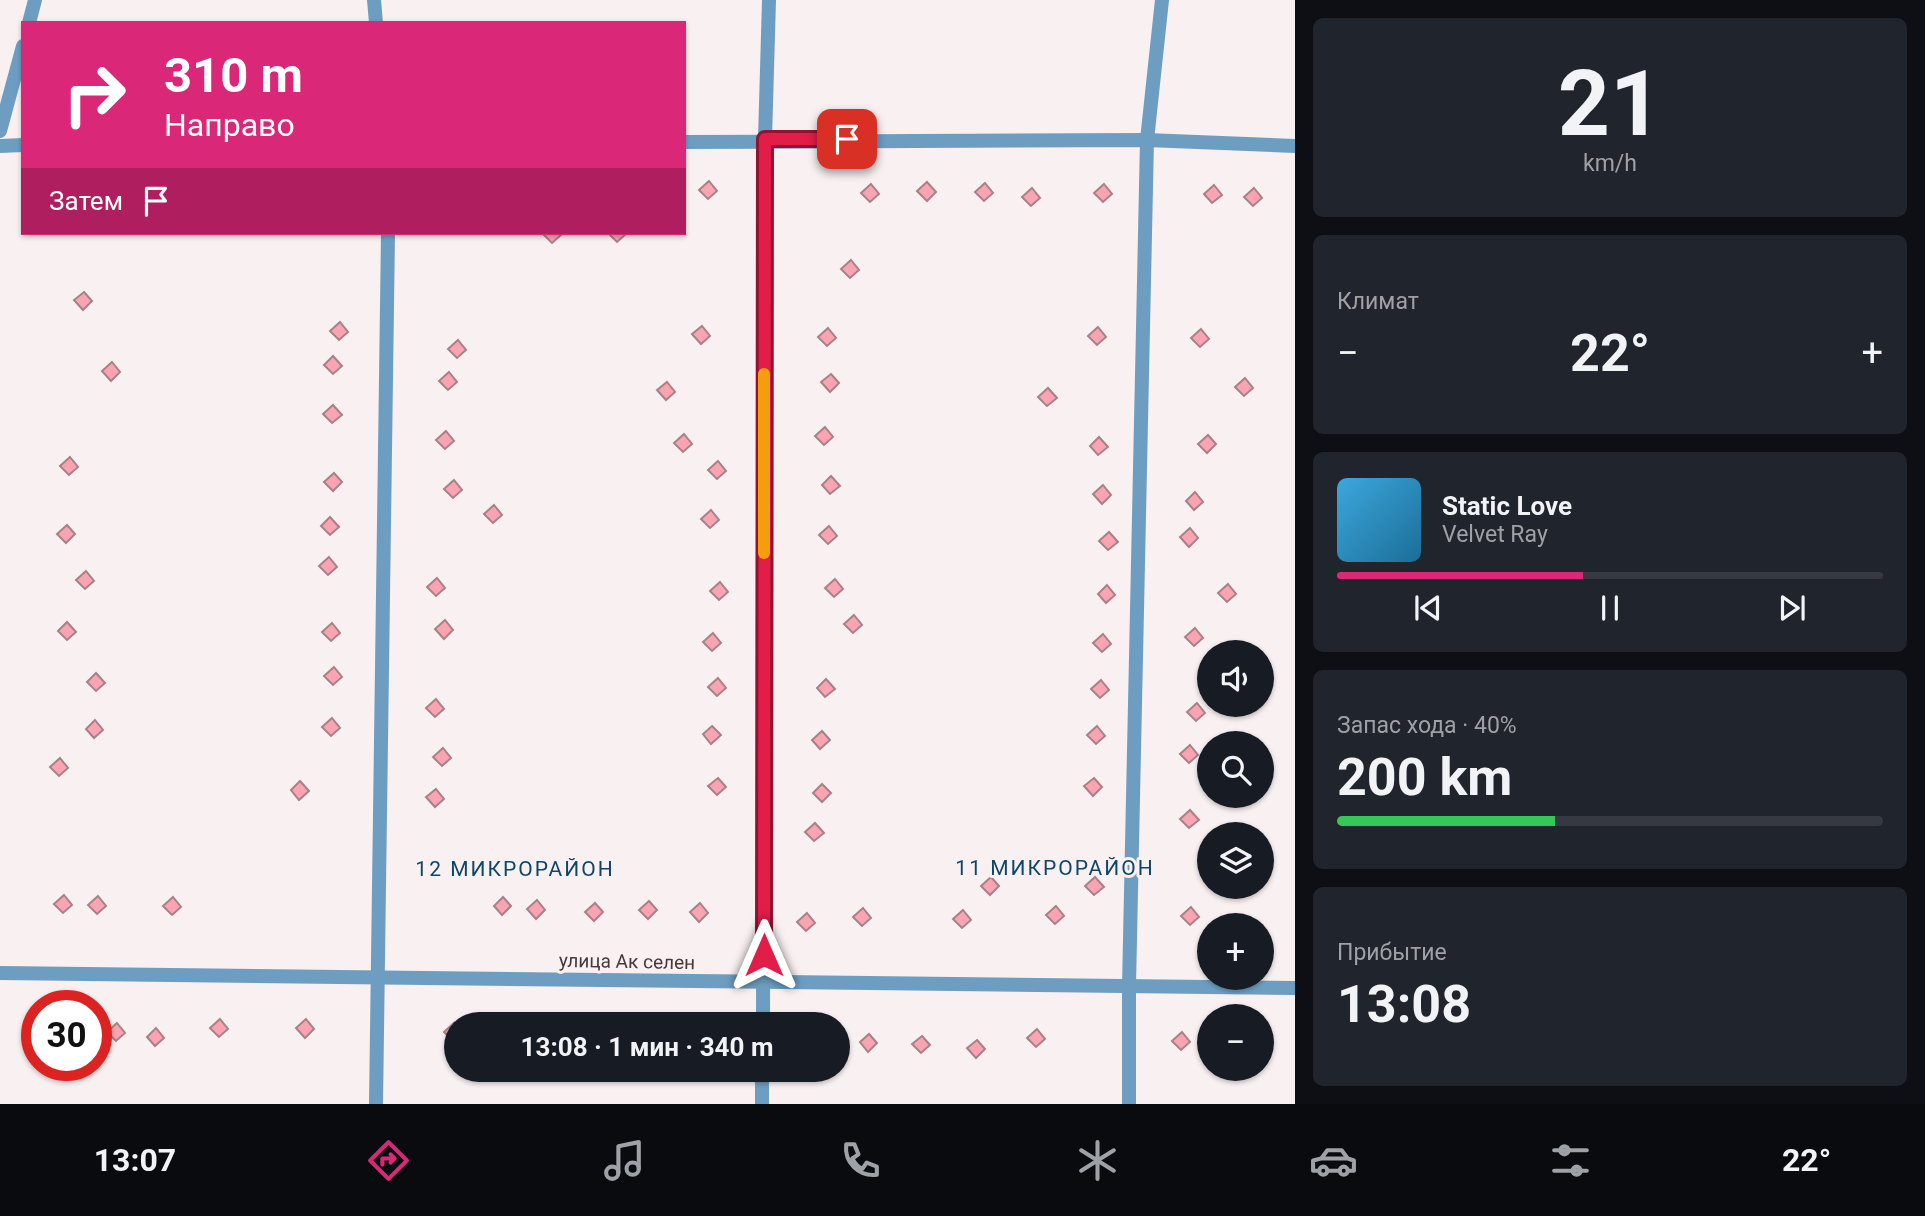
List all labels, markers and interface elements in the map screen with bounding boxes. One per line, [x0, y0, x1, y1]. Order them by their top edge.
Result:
text: 310 m [164, 47, 303, 104]
icon: right [49, 49, 140, 140]
text: 21 [1558, 51, 1662, 157]
text: Направо [164, 106, 295, 144]
pin [817, 109, 877, 169]
icon: arrive [828, 120, 866, 158]
text: km/h [1583, 150, 1637, 177]
icon: arrive [137, 182, 175, 220]
text: Затем [49, 186, 123, 216]
text: Климат [1337, 288, 1419, 315]
text: 22° [1570, 323, 1650, 384]
text: − [1337, 331, 1359, 375]
text: + [1861, 331, 1883, 375]
text: Static Love [1442, 491, 1572, 521]
text: Velvet Ray [1442, 521, 1548, 548]
icon: previous [1409, 589, 1447, 627]
icon: pause [1591, 589, 1629, 627]
icon: next [1773, 589, 1811, 627]
map controls [1197, 640, 1274, 1081]
button: sound [1197, 640, 1274, 717]
text: Запас хода · 40% [1337, 712, 1517, 739]
button: search [1197, 731, 1274, 808]
text: 200 km [1337, 747, 1512, 808]
button: layers [1197, 822, 1274, 899]
district label: 11 МИКРОРАЙОН [955, 856, 1155, 880]
district label: 12 МИКРОРАЙОН [415, 857, 615, 881]
button: + [1197, 913, 1274, 990]
position arrow [727, 918, 801, 992]
text: Прибытие [1337, 939, 1447, 966]
street label: улица Ак селен [559, 949, 695, 974]
text: 13:08 [1337, 974, 1471, 1035]
speed limit sign: 30 [21, 990, 112, 1081]
button: − [1197, 1004, 1274, 1081]
text: 13:08 · 1 мин · 340 m [521, 1032, 773, 1062]
icon: directions [364, 1136, 413, 1185]
icon: music [600, 1136, 649, 1185]
icon: phone [836, 1136, 885, 1185]
icon: climate [1073, 1136, 1122, 1185]
icon: car [1309, 1136, 1358, 1185]
icon: filters [1546, 1136, 1595, 1185]
text: 13:07 [94, 1141, 176, 1179]
text: 22° [1782, 1141, 1831, 1179]

